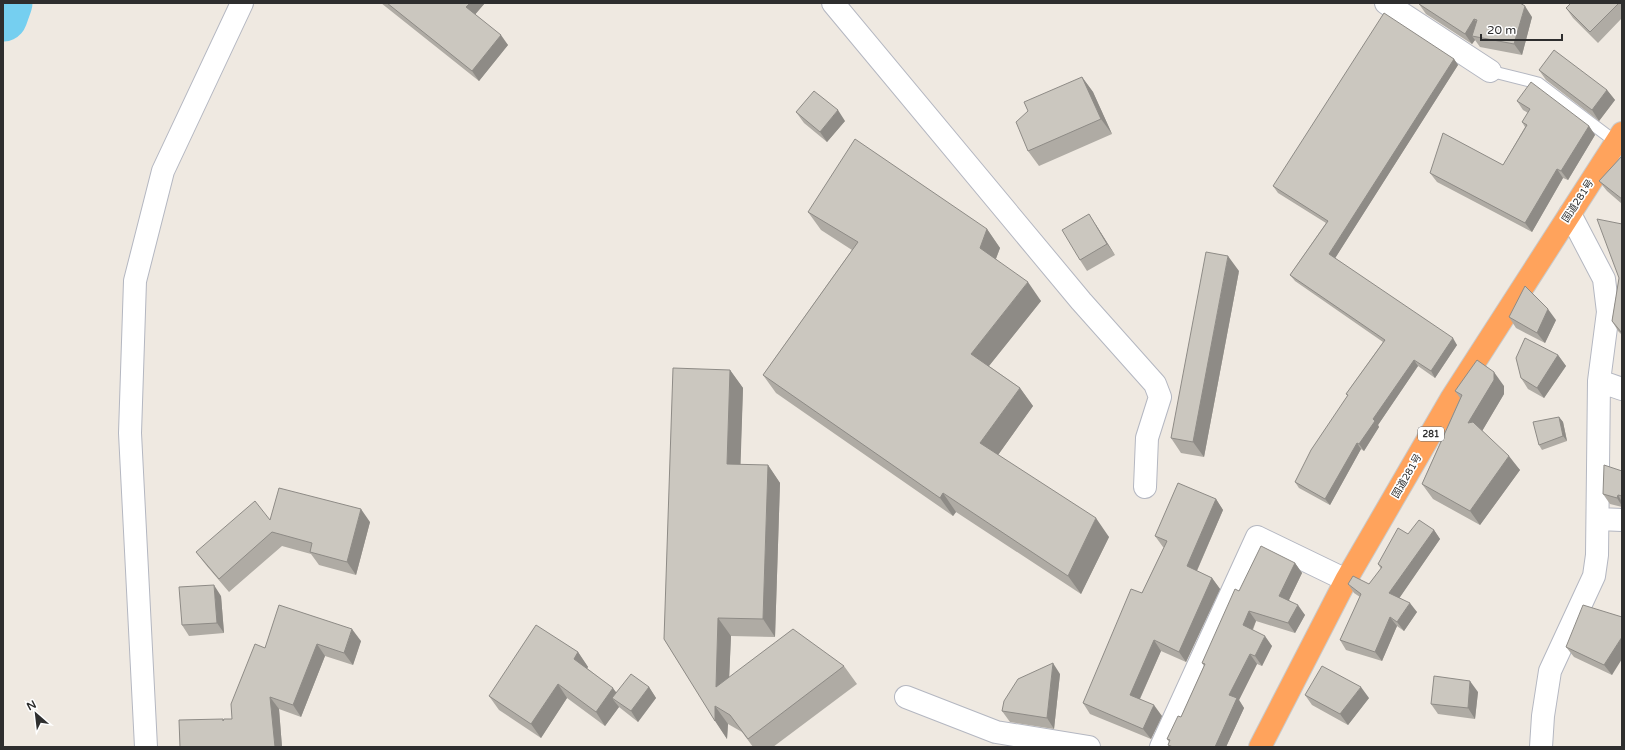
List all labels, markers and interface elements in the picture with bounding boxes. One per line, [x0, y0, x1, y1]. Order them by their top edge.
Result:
scale bar [1481, 16, 1562, 42]
text: 20 m [1487, 23, 1516, 37]
street label: 国道281号 [1560, 177, 1596, 225]
road number: 281 [1418, 427, 1444, 441]
street label: 国道281号 [1390, 452, 1424, 500]
north arrow [16, 694, 56, 734]
text: N [25, 698, 38, 713]

